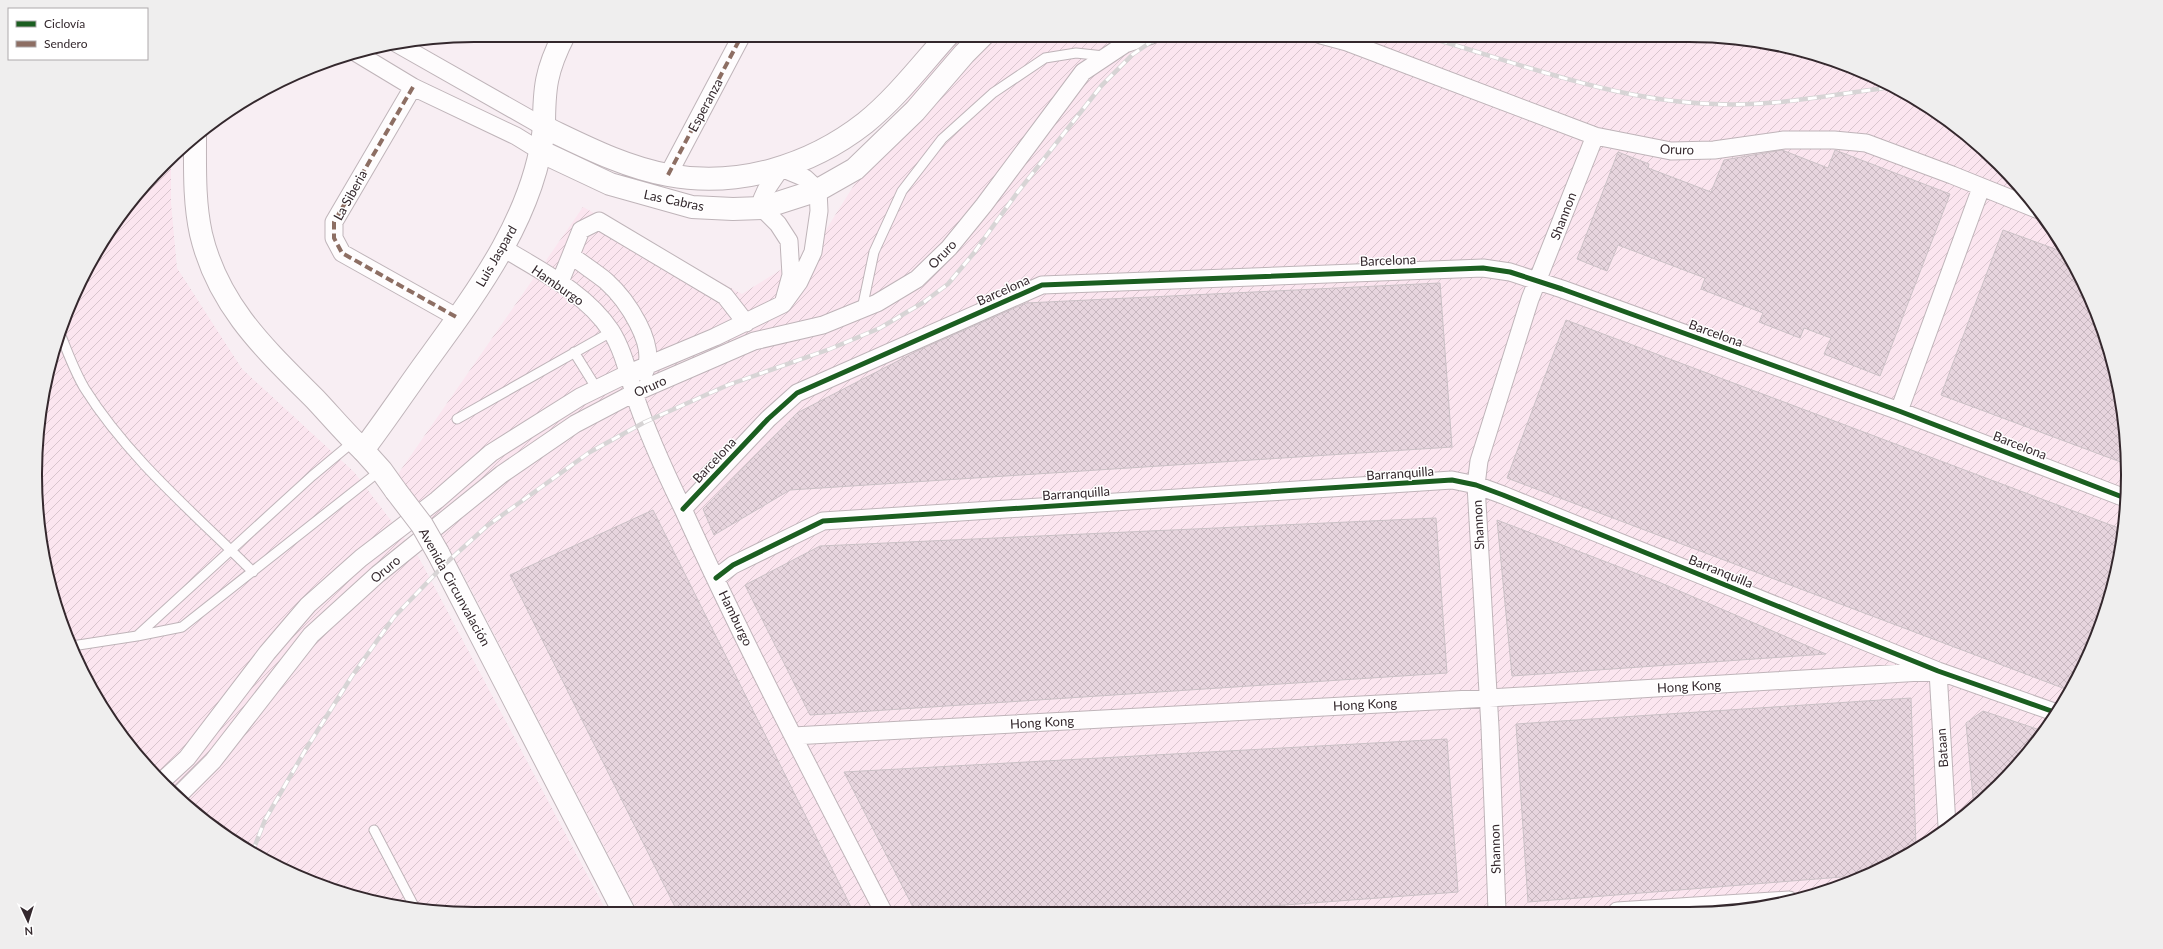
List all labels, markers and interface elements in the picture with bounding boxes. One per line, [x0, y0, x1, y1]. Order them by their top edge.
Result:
legend [8, 8, 148, 60]
text: Ciclovía [44, 16, 85, 31]
text: Sendero [44, 36, 88, 51]
street label: Esperanza [684, 76, 726, 134]
street label: Oruro [1660, 140, 1694, 158]
street label: La Siberia [330, 167, 370, 223]
street label: Las Cabras [642, 186, 706, 214]
street label: Shannon [1547, 190, 1579, 242]
street label: Luis Jaspard [472, 223, 520, 289]
street label: Oruro [924, 236, 960, 272]
street label: Barcelona [1360, 251, 1416, 269]
street label: Hamburgo [529, 261, 587, 309]
street label: Barcelona [974, 271, 1032, 309]
street label: Barcelona [1687, 316, 1745, 350]
street label: Oruro [631, 372, 669, 400]
street label: Barcelona [1991, 427, 2049, 463]
street label: Barcelona [689, 434, 739, 486]
street label: Barranquilla [1365, 463, 1435, 483]
street label: Barranquilla [1041, 483, 1111, 503]
street label: Shannon [1469, 500, 1487, 550]
street label: Avenida Circunvalación [416, 525, 494, 649]
street label: Barranquilla [1686, 551, 1756, 591]
street label: Oruro [367, 552, 403, 586]
street label: Hamburgo [716, 588, 756, 648]
street label: Hong Kong [1657, 676, 1722, 696]
street label: Hong Kong [1333, 694, 1398, 714]
street label: Hong Kong [1010, 712, 1075, 732]
street label: Bataan [1933, 728, 1951, 768]
street label: Shannon [1486, 824, 1504, 874]
north arrow [8, 901, 48, 941]
text: N [24, 925, 33, 938]

